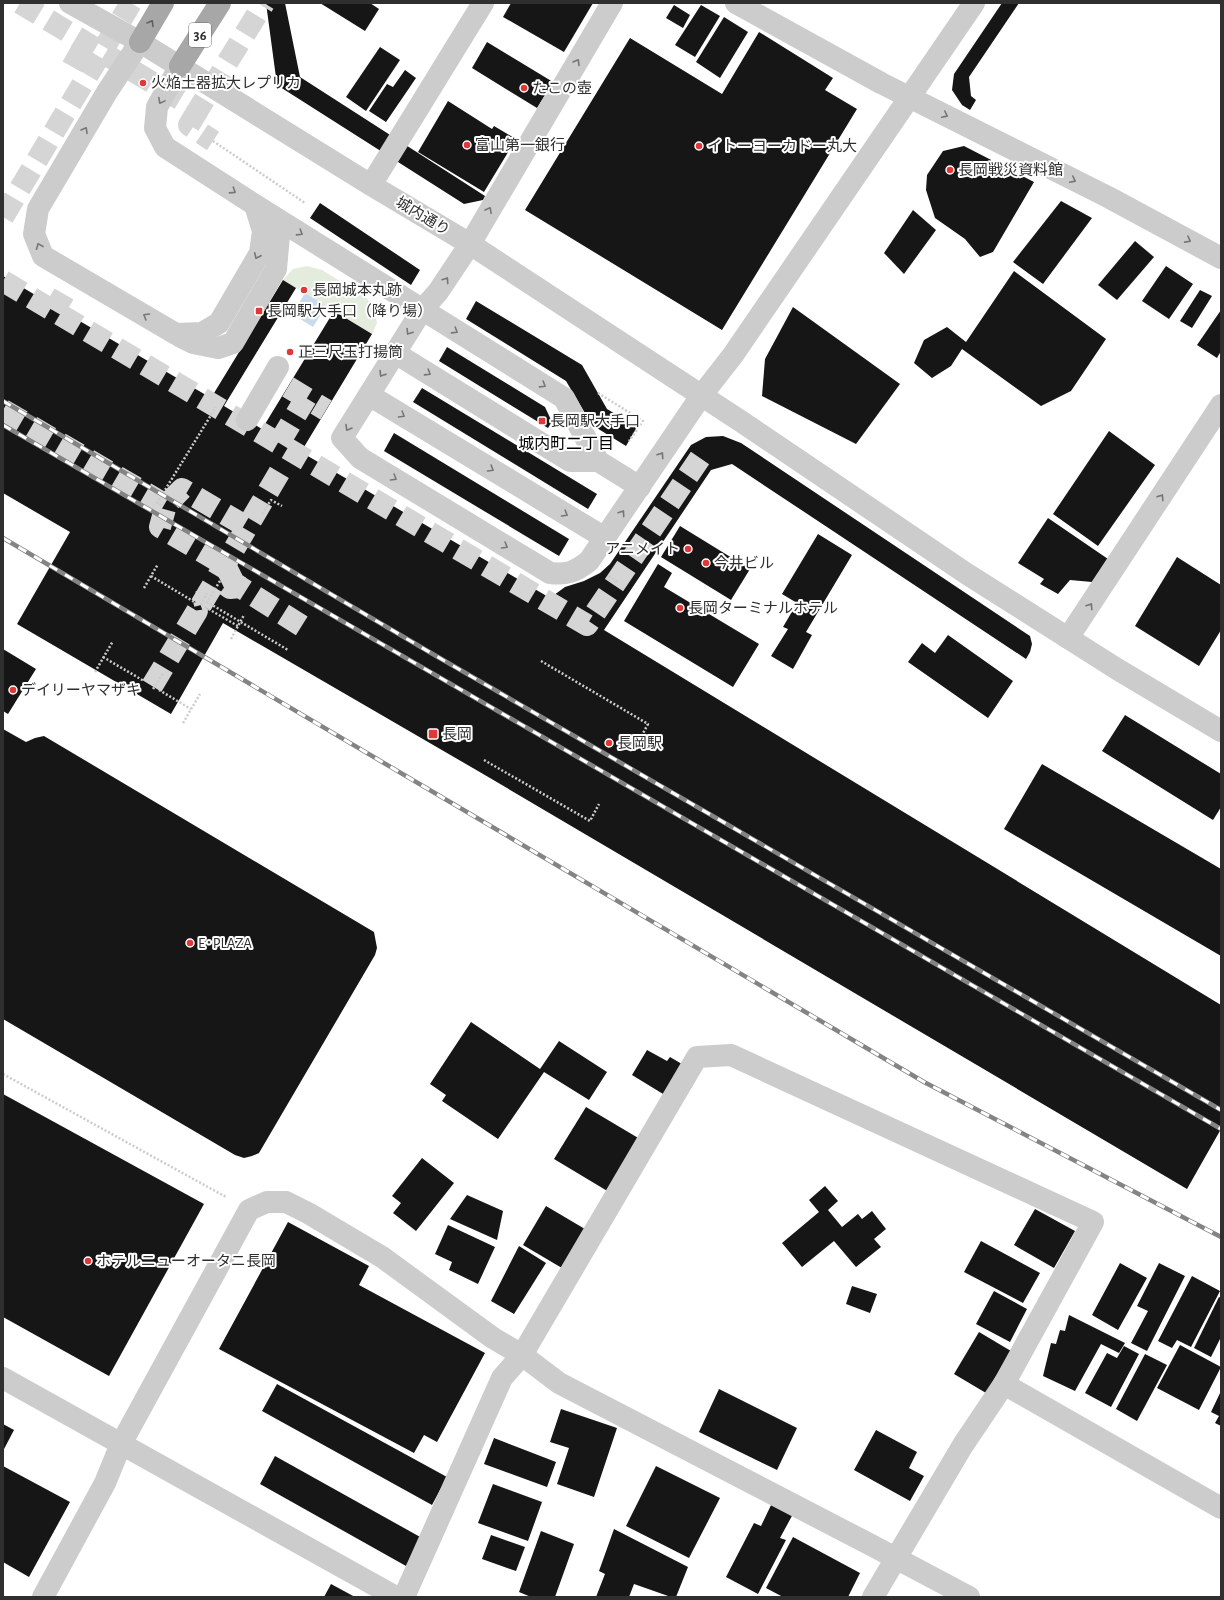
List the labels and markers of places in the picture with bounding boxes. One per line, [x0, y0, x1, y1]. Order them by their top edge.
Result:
place label: 火焔土器拡大レプリカ [151, 74, 301, 91]
marker: 火焔土器拡大レプリカ [138, 78, 148, 88]
place label: たこの壺 [532, 80, 592, 96]
marker: たこの壺 [519, 83, 529, 93]
place label: 富山第一銀行 [475, 137, 565, 153]
place label: イトーヨーカドー丸大 [707, 138, 857, 154]
marker: 富山第一銀行 [462, 140, 472, 150]
marker: イトーヨーカドー丸大 [694, 141, 704, 151]
place label: 長岡戦災資料館 [958, 161, 1063, 178]
marker: 長岡戦災資料館 [945, 165, 955, 175]
place label: 長岡城本丸跡 [312, 282, 402, 298]
marker: 長岡城本丸跡 [299, 285, 309, 295]
place label: 長岡駅大手口（降り場） [267, 303, 432, 319]
marker: 長岡駅大手口（降り場） [254, 306, 264, 316]
place label: 正三尺玉打揚筒 [298, 344, 403, 360]
marker: 正三尺玉打揚筒 [285, 347, 295, 357]
place label: 長岡駅大手口 [550, 413, 640, 429]
marker: 長岡駅大手口 [537, 416, 547, 426]
place label: アニメイト [605, 542, 680, 557]
marker: アニメイト [683, 544, 693, 554]
place label: 今井ビル [714, 554, 774, 571]
marker: 今井ビル [701, 558, 711, 568]
place label: 長岡ターミナルホテル [688, 600, 838, 616]
marker: 長岡ターミナルホテル [675, 603, 685, 613]
place label: デイリーヤマザキ [21, 682, 141, 698]
marker: デイリーヤマザキ [8, 685, 18, 695]
place label: 長岡 [442, 727, 472, 742]
marker: 長岡 [427, 728, 439, 740]
place label: 長岡駅 [617, 736, 662, 751]
marker: 長岡駅 [604, 738, 614, 748]
place label: E･PLAZA [198, 936, 252, 951]
marker: E･PLAZA [185, 938, 195, 948]
place label: ホテルニューオータニ長岡 [96, 1253, 276, 1269]
marker: ホテルニューオータニ長岡 [83, 1256, 93, 1266]

